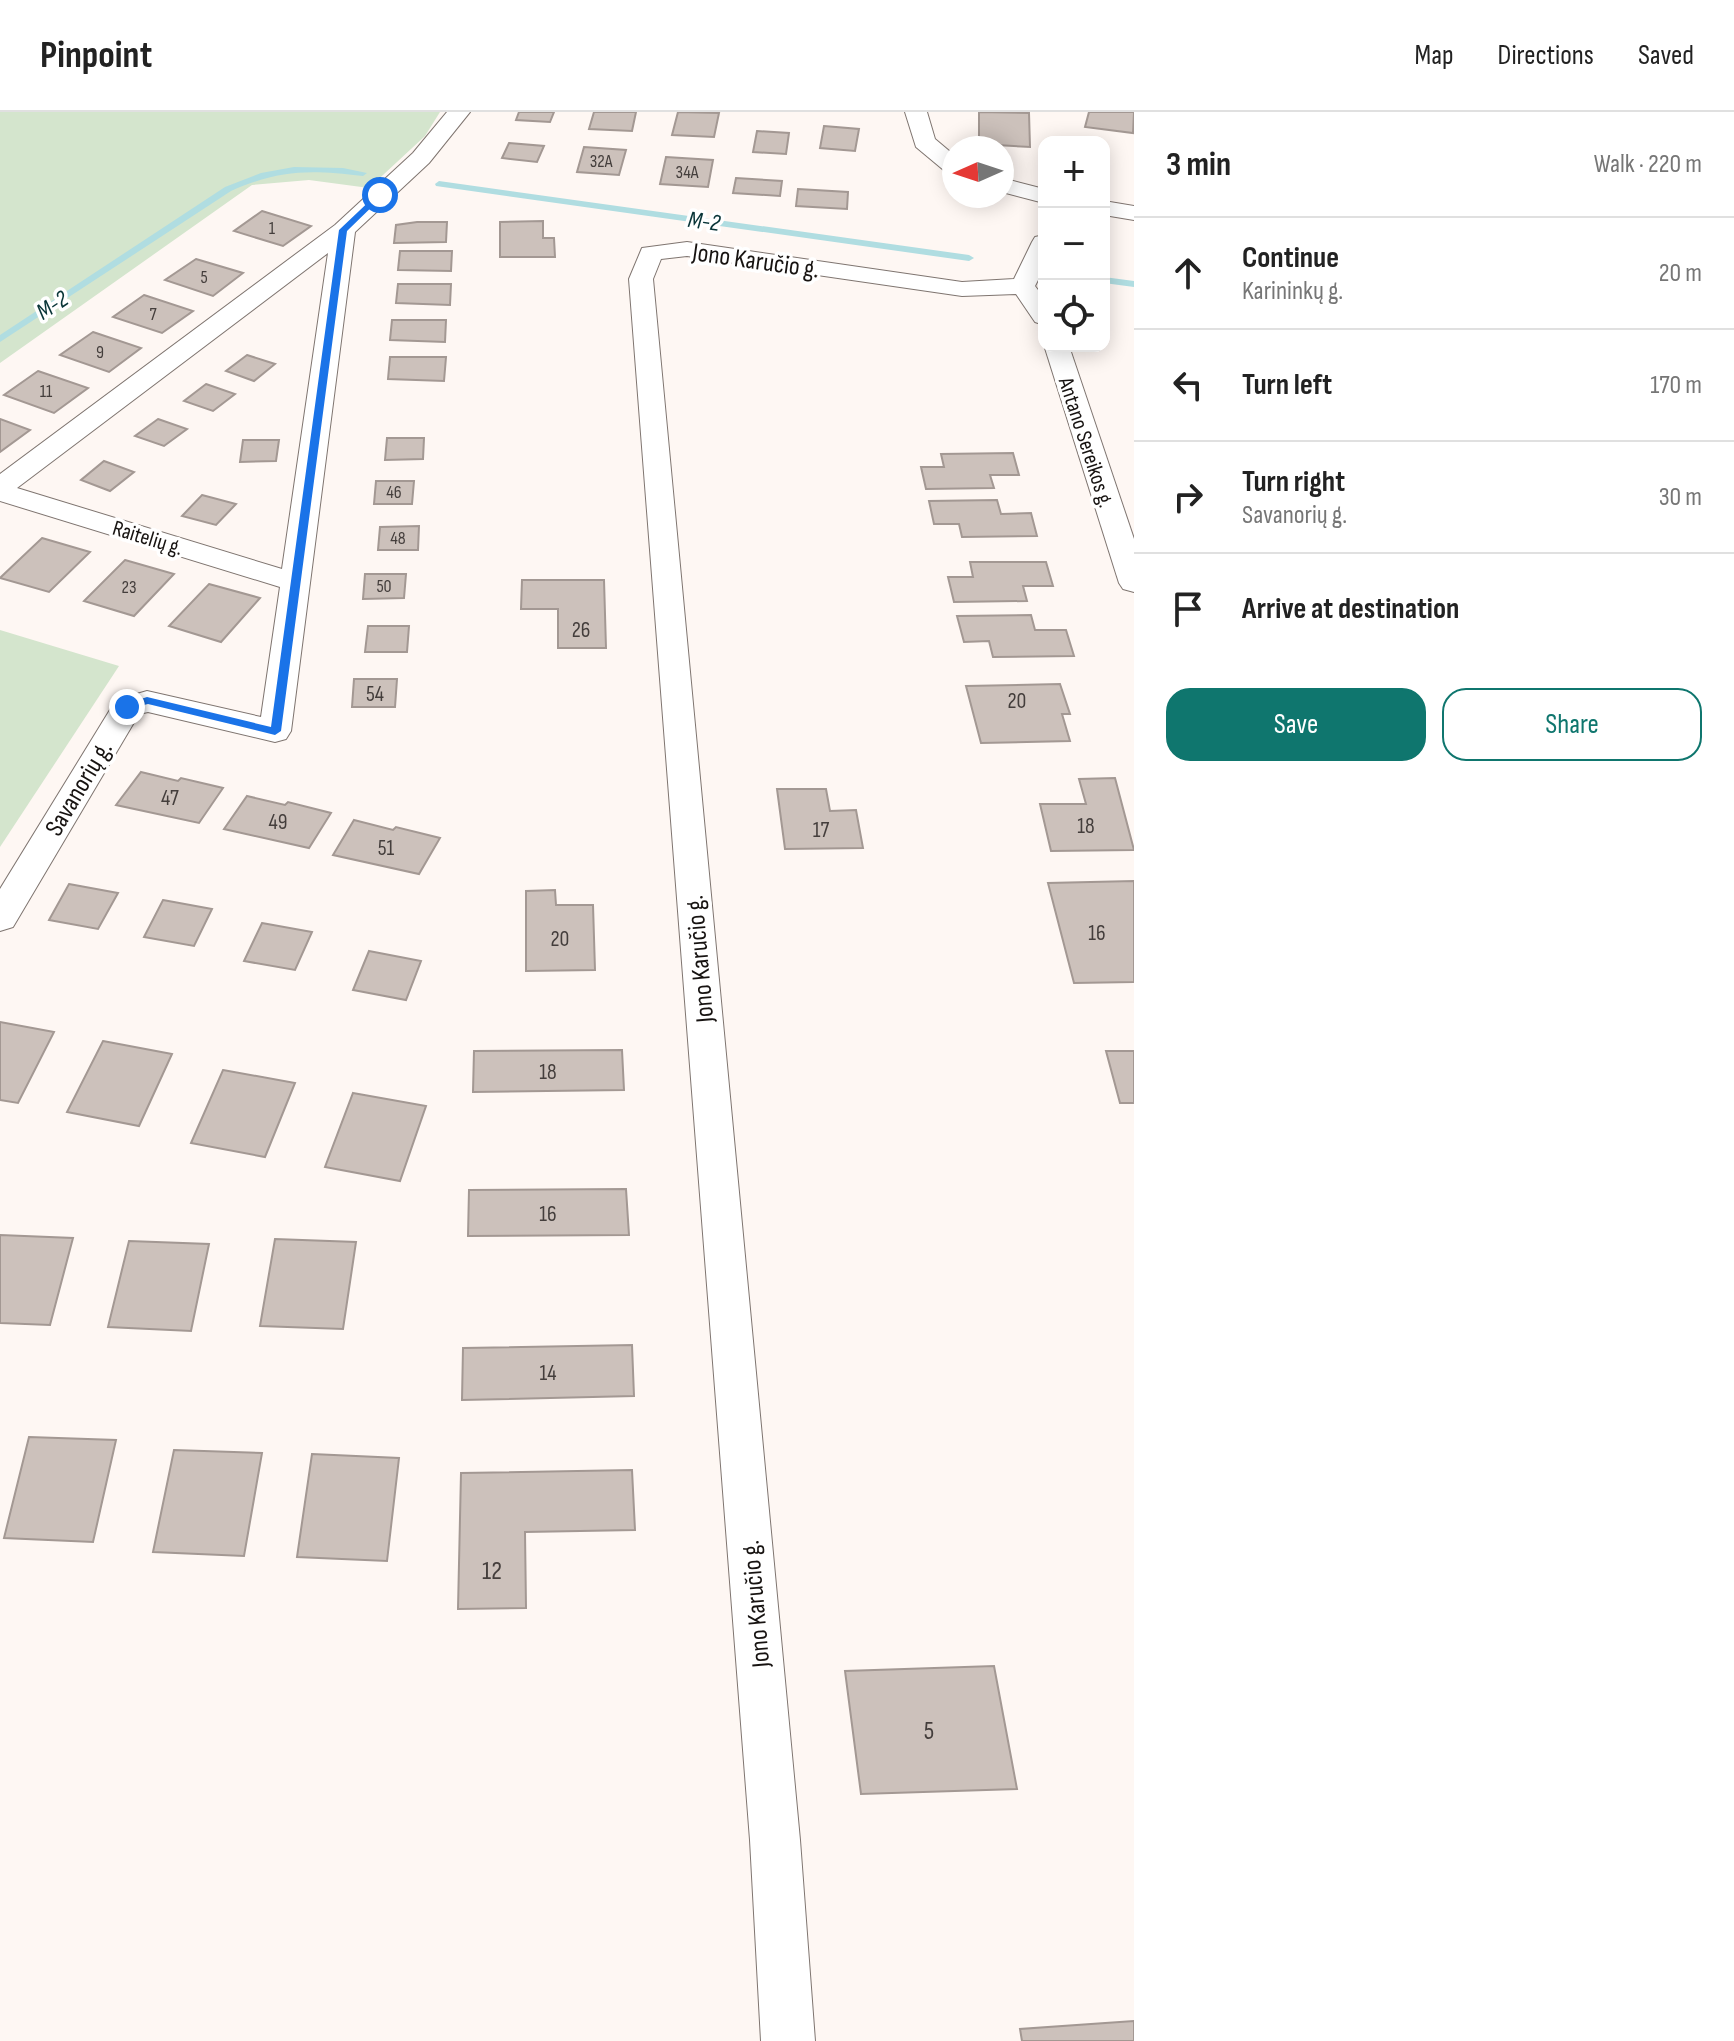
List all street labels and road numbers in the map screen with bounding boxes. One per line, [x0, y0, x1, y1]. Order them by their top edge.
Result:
street label: Jono Karučio g. [689, 237, 821, 286]
street label: Antano Sereikos g. [1052, 373, 1119, 511]
street label: Raitelių g. [109, 515, 186, 562]
street label: Savanorių g. [39, 736, 120, 842]
street label: Jono Karučio g. [679, 894, 722, 1025]
street label: Jono Karučio g. [735, 1539, 778, 1670]

